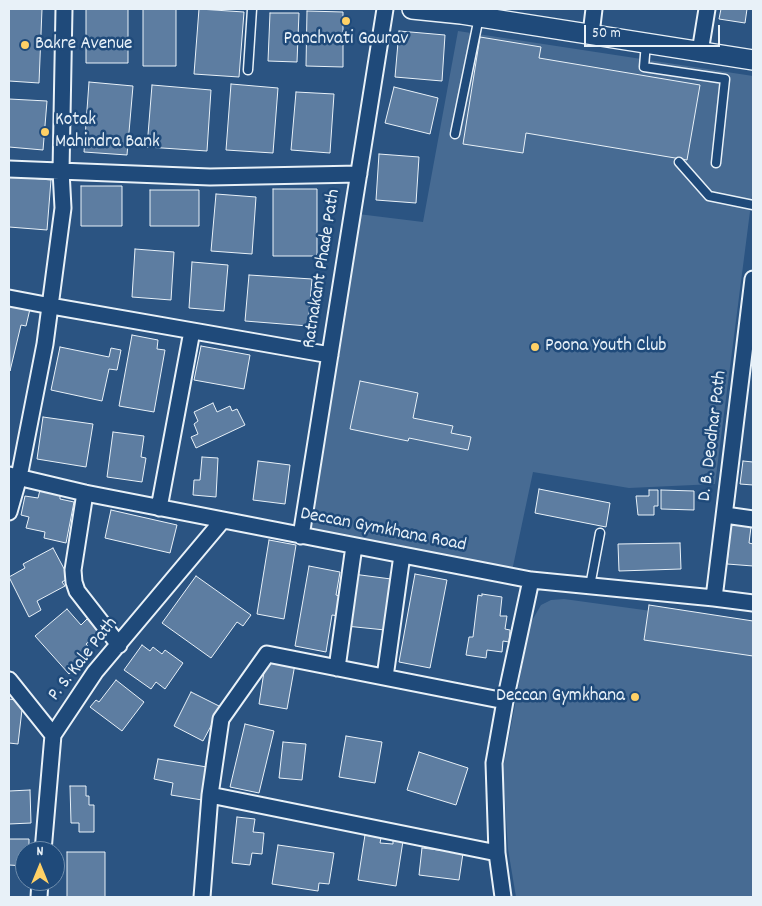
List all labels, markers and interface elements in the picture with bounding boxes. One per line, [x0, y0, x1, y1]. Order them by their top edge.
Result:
marker: Panchvati Gaurav [340, 15, 352, 27]
scale bar [587, 15, 723, 47]
text: 50 m [592, 23, 621, 45]
place label: Panchvati Gaurav [284, 29, 408, 51]
place label: Bakre Avenue [35, 34, 132, 56]
marker: Bakre Avenue [19, 39, 31, 51]
place label: Kotak Mahindra Bank [55, 110, 160, 154]
marker: Kotak Mahindra Bank [39, 126, 51, 138]
street label: Ratnakant Phade Path [299, 188, 347, 350]
place label: Poona Youth Club [545, 336, 667, 358]
marker: Poona Youth Club [529, 341, 541, 353]
street label: D. B. Deodhar Path [695, 369, 733, 503]
street label: Deccan Gymkhana Road [298, 504, 468, 558]
street label: P. S. Kale Path [44, 614, 124, 706]
place label: Deccan Gymkhana [496, 686, 625, 708]
marker: Deccan Gymkhana [629, 691, 641, 703]
north arrow [15, 841, 65, 891]
text: N [37, 842, 43, 862]

